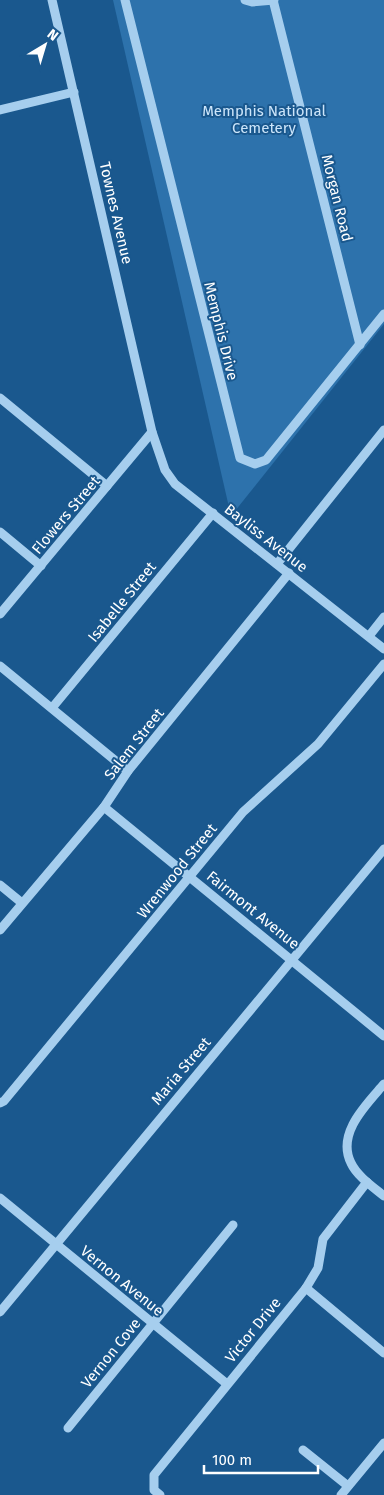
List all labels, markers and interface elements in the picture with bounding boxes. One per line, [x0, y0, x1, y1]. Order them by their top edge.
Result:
north arrow [20, 20, 70, 70]
text: N [44, 26, 62, 45]
park label: Memphis National Cemetery [202, 102, 326, 137]
street label: Morgan Road [317, 153, 357, 243]
street label: Townes Avenue [96, 160, 136, 266]
street label: Memphis Drive [200, 280, 242, 382]
street label: Flowers Street [28, 472, 104, 558]
street label: Bayliss Avenue [221, 500, 311, 576]
street label: Isabelle Street [84, 558, 160, 646]
street label: Salem Street [100, 704, 168, 784]
street label: Wrenwood Street [133, 820, 221, 922]
street label: Fairmont Avenue [203, 867, 303, 953]
street label: Maria Street [148, 1033, 215, 1108]
street label: Vernon Avenue [77, 1242, 167, 1320]
street label: Victor Drive [221, 1294, 285, 1366]
street label: Vernon Cove [77, 1314, 145, 1392]
scale bar [204, 1442, 318, 1474]
text: 100 m [212, 1451, 252, 1469]

